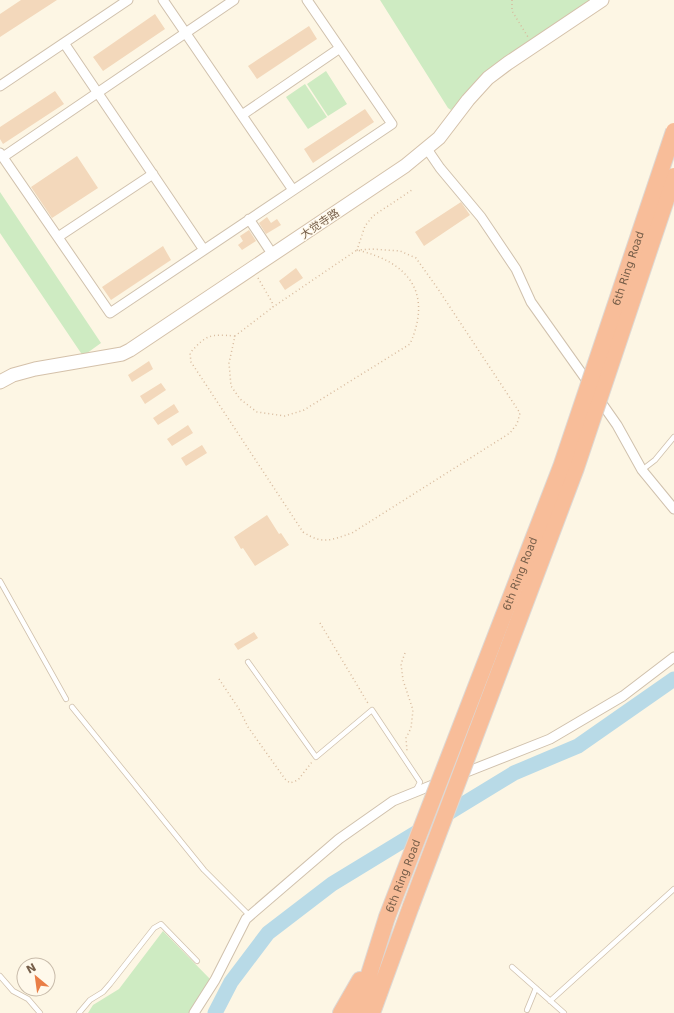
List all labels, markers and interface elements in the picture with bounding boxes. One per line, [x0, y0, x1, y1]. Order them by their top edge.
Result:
street label: 大觉寺路 [298, 206, 342, 242]
street label: 6th Ring Road [609, 230, 646, 307]
street label: 6th Ring Road [500, 535, 540, 612]
street label: 6th Ring Road [383, 837, 423, 915]
north arrow [16, 957, 56, 997]
text: N [24, 961, 39, 977]

